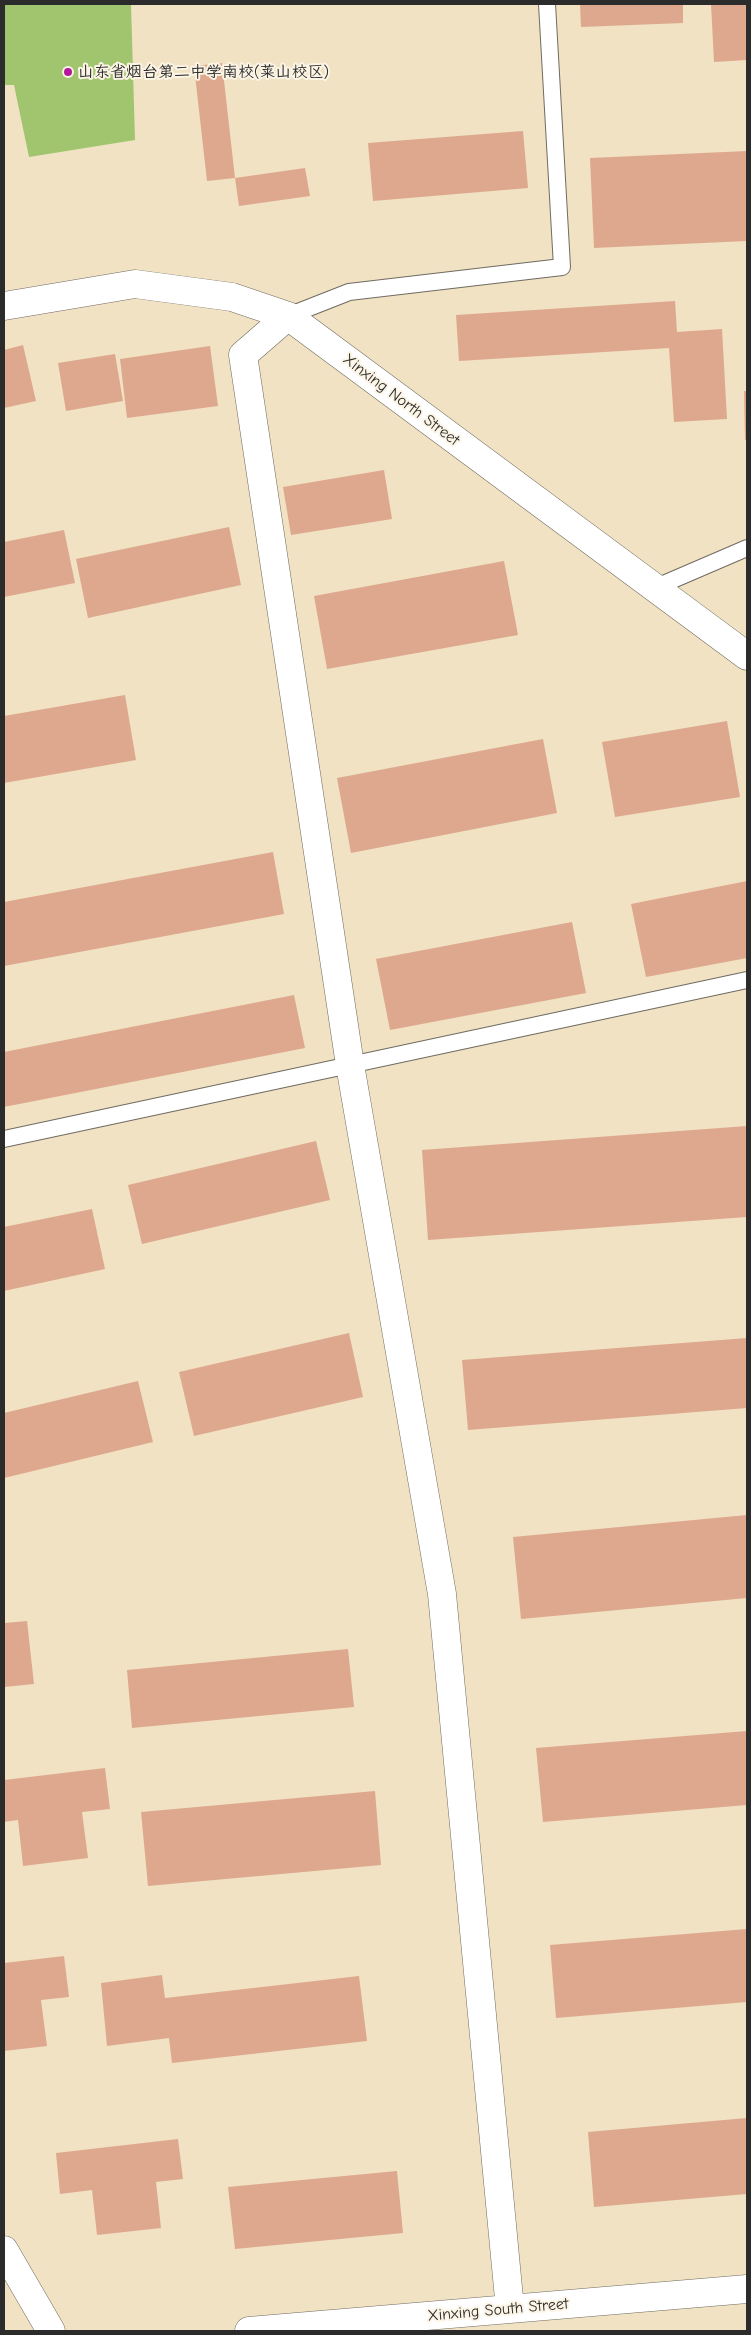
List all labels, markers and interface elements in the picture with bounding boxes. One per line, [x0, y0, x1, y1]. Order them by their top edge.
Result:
place label: 山东省烟台第二中学南校(莱山校区) [78, 62, 329, 82]
marker: 山东省烟台第二中学南校(莱山校区) [62, 66, 74, 78]
street label: Xinxing North Street [339, 350, 463, 450]
street label: Xinxing South Street [427, 2294, 569, 2326]

